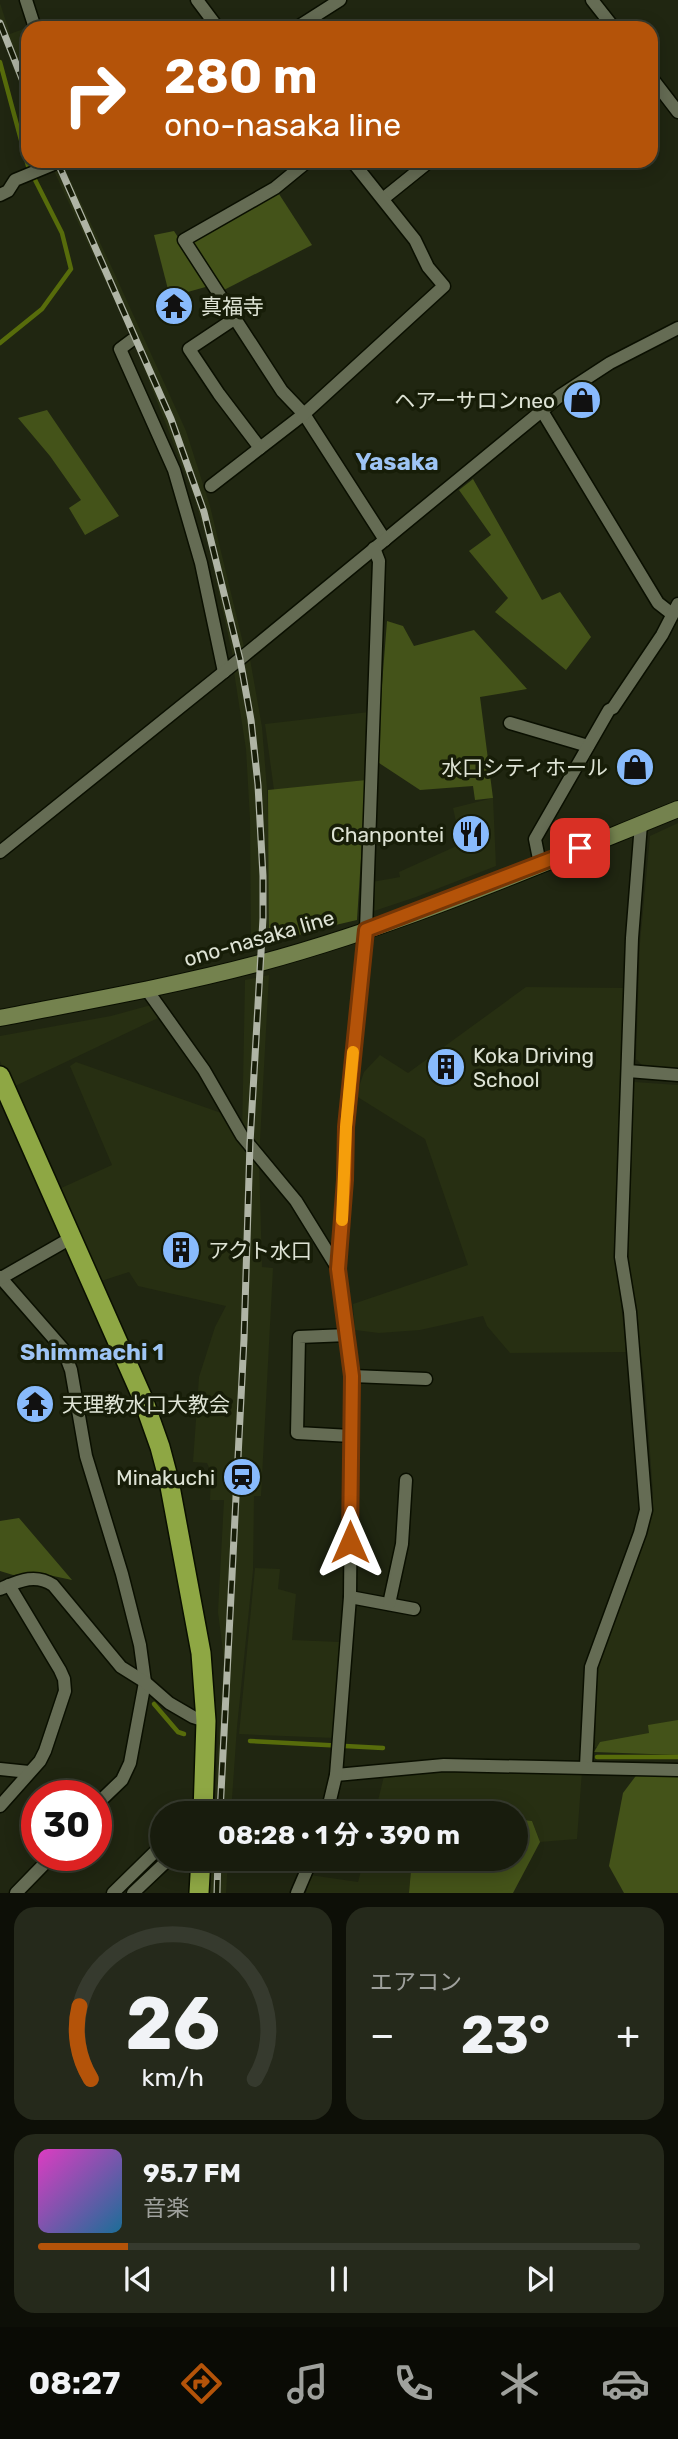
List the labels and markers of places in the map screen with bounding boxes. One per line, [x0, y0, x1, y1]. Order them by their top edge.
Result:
temple icon: 真福寺 [153, 285, 195, 327]
place label: 真福寺 [201, 294, 264, 319]
shop icon: ヘアーサロンneo [561, 379, 603, 421]
place label: ヘアーサロンneo [394, 388, 555, 413]
shop icon: 水口シティホール [614, 746, 656, 788]
place label: 水口シティホール [441, 755, 608, 780]
restaurant icon: Chanpontei [450, 813, 492, 855]
pin [550, 818, 610, 878]
place label: Chanpontei [331, 822, 444, 847]
place label: Koka Driving School [473, 1043, 594, 1092]
building icon: Koka Driving School [425, 1046, 467, 1088]
building icon: アクト水口 [160, 1229, 202, 1271]
place label: アクト水口 [208, 1238, 312, 1263]
temple icon: 天理教水口大教会 [14, 1383, 56, 1425]
place label: 天理教水口大教会 [62, 1392, 230, 1417]
station icon: Minakuchi [221, 1456, 263, 1498]
place label: Minakuchi [116, 1465, 215, 1490]

